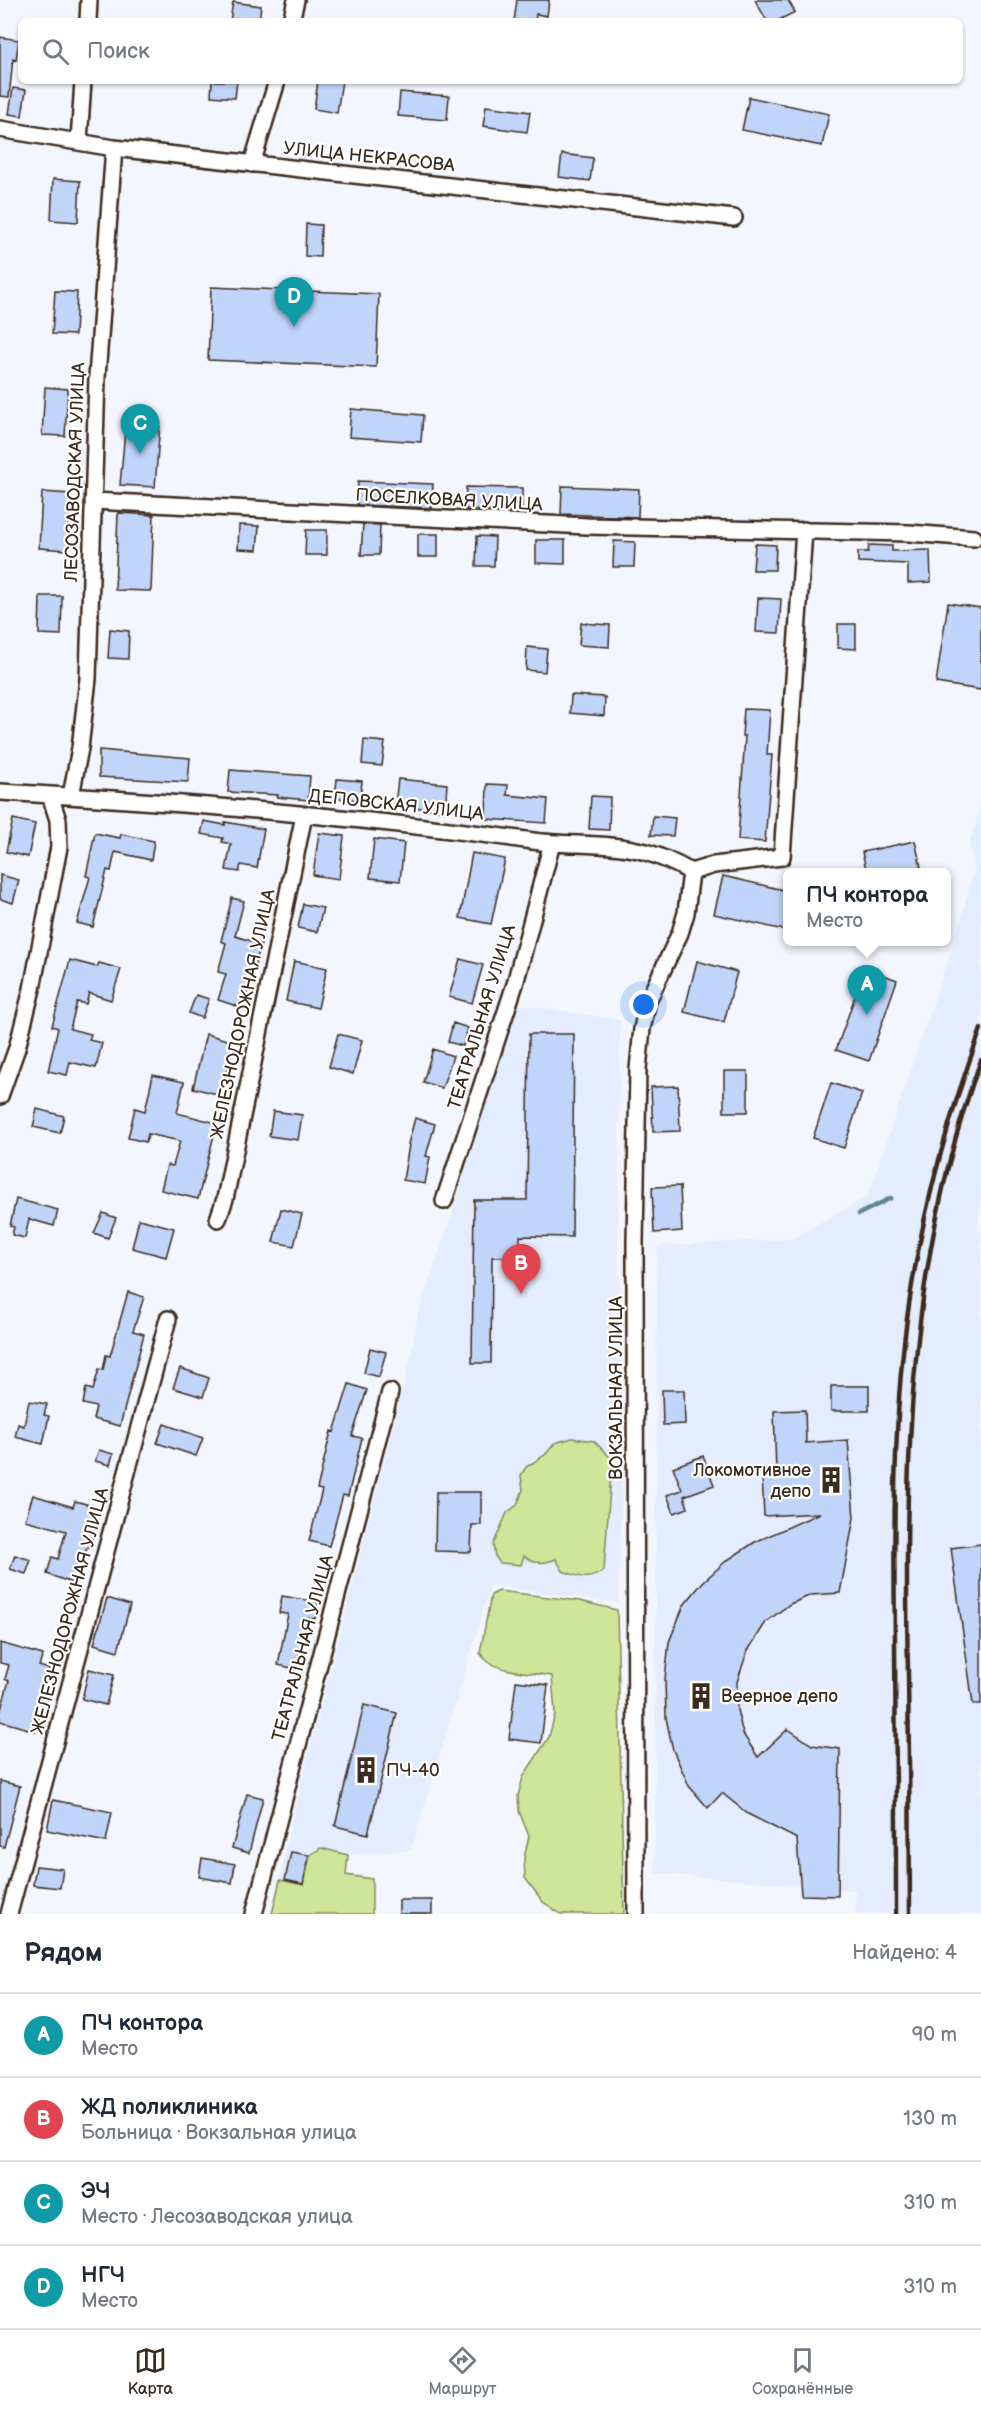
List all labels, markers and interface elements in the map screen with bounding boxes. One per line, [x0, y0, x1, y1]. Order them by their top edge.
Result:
search box [18, 18, 963, 84]
icon: search [39, 35, 72, 68]
text: Поиск [87, 38, 150, 65]
street label: УЛИЦА НЕКРАСОВА [282, 138, 456, 176]
pin: D [274, 278, 314, 327]
street label: ЛЕСОЗАВОДСКАЯ УЛИЦА [61, 362, 89, 583]
pin: C [120, 404, 160, 454]
street label: ПОСЕЛКОВАЯ УЛИЦА [355, 485, 543, 515]
street label: ДЕПОВСКАЯ УЛИЦА [308, 785, 485, 825]
popup [783, 868, 951, 946]
text: ПЧ контора [806, 882, 928, 909]
street label: ЖЕЛЕЗНОДОРОЖНАЯ УЛИЦА [206, 887, 280, 1141]
text: Место [806, 909, 863, 933]
street label: ТЕАТРАЛЬНАЯ УЛИЦА [444, 922, 520, 1112]
pin: A [848, 966, 886, 1015]
your location [629, 990, 658, 1019]
pin: B [502, 1244, 540, 1294]
street label: ВОКЗАЛЬНАЯ УЛИЦА [606, 1296, 627, 1480]
place label: Локомотивное депо [692, 1460, 811, 1502]
building icon: Локомотивное депо [816, 1465, 846, 1495]
street label: ЖЕЛЕЗНОДОРОЖНАЯ УЛИЦА [27, 1485, 113, 1737]
street label: ТЕАТРАЛЬНАЯ УЛИЦА [268, 1552, 338, 1744]
building icon: Веерное депо [686, 1681, 716, 1711]
place label: Веерное депо [721, 1686, 838, 1707]
building icon: ПЧ-40 [351, 1755, 381, 1785]
place label: ПЧ-40 [386, 1760, 440, 1781]
text: Рядом [24, 1938, 102, 1969]
text: Найдено: 4 [852, 1941, 957, 1965]
text: ПЧ контора [81, 2010, 203, 2037]
text: A [37, 2023, 50, 2047]
text: 90 m [912, 2023, 957, 2047]
text: Место [81, 2037, 138, 2061]
text: ЖД поликлиника [81, 2094, 258, 2121]
text: B [36, 2107, 51, 2131]
text: 130 m [903, 2107, 957, 2131]
text: Больница · Вокзальная улица [81, 2121, 357, 2145]
text: ЭЧ [81, 2178, 111, 2205]
text: C [36, 2191, 51, 2215]
text: 310 m [903, 2191, 957, 2215]
text: Место · Лесозаводская улица [81, 2205, 353, 2229]
text: НГЧ [81, 2262, 125, 2289]
text: D [37, 2275, 50, 2299]
text: 310 m [903, 2275, 957, 2299]
text: Место [81, 2289, 138, 2313]
tab: Карта [128, 2344, 173, 2399]
tab: Маршрут [428, 2344, 497, 2399]
tab: Сохранённые [752, 2344, 853, 2399]

